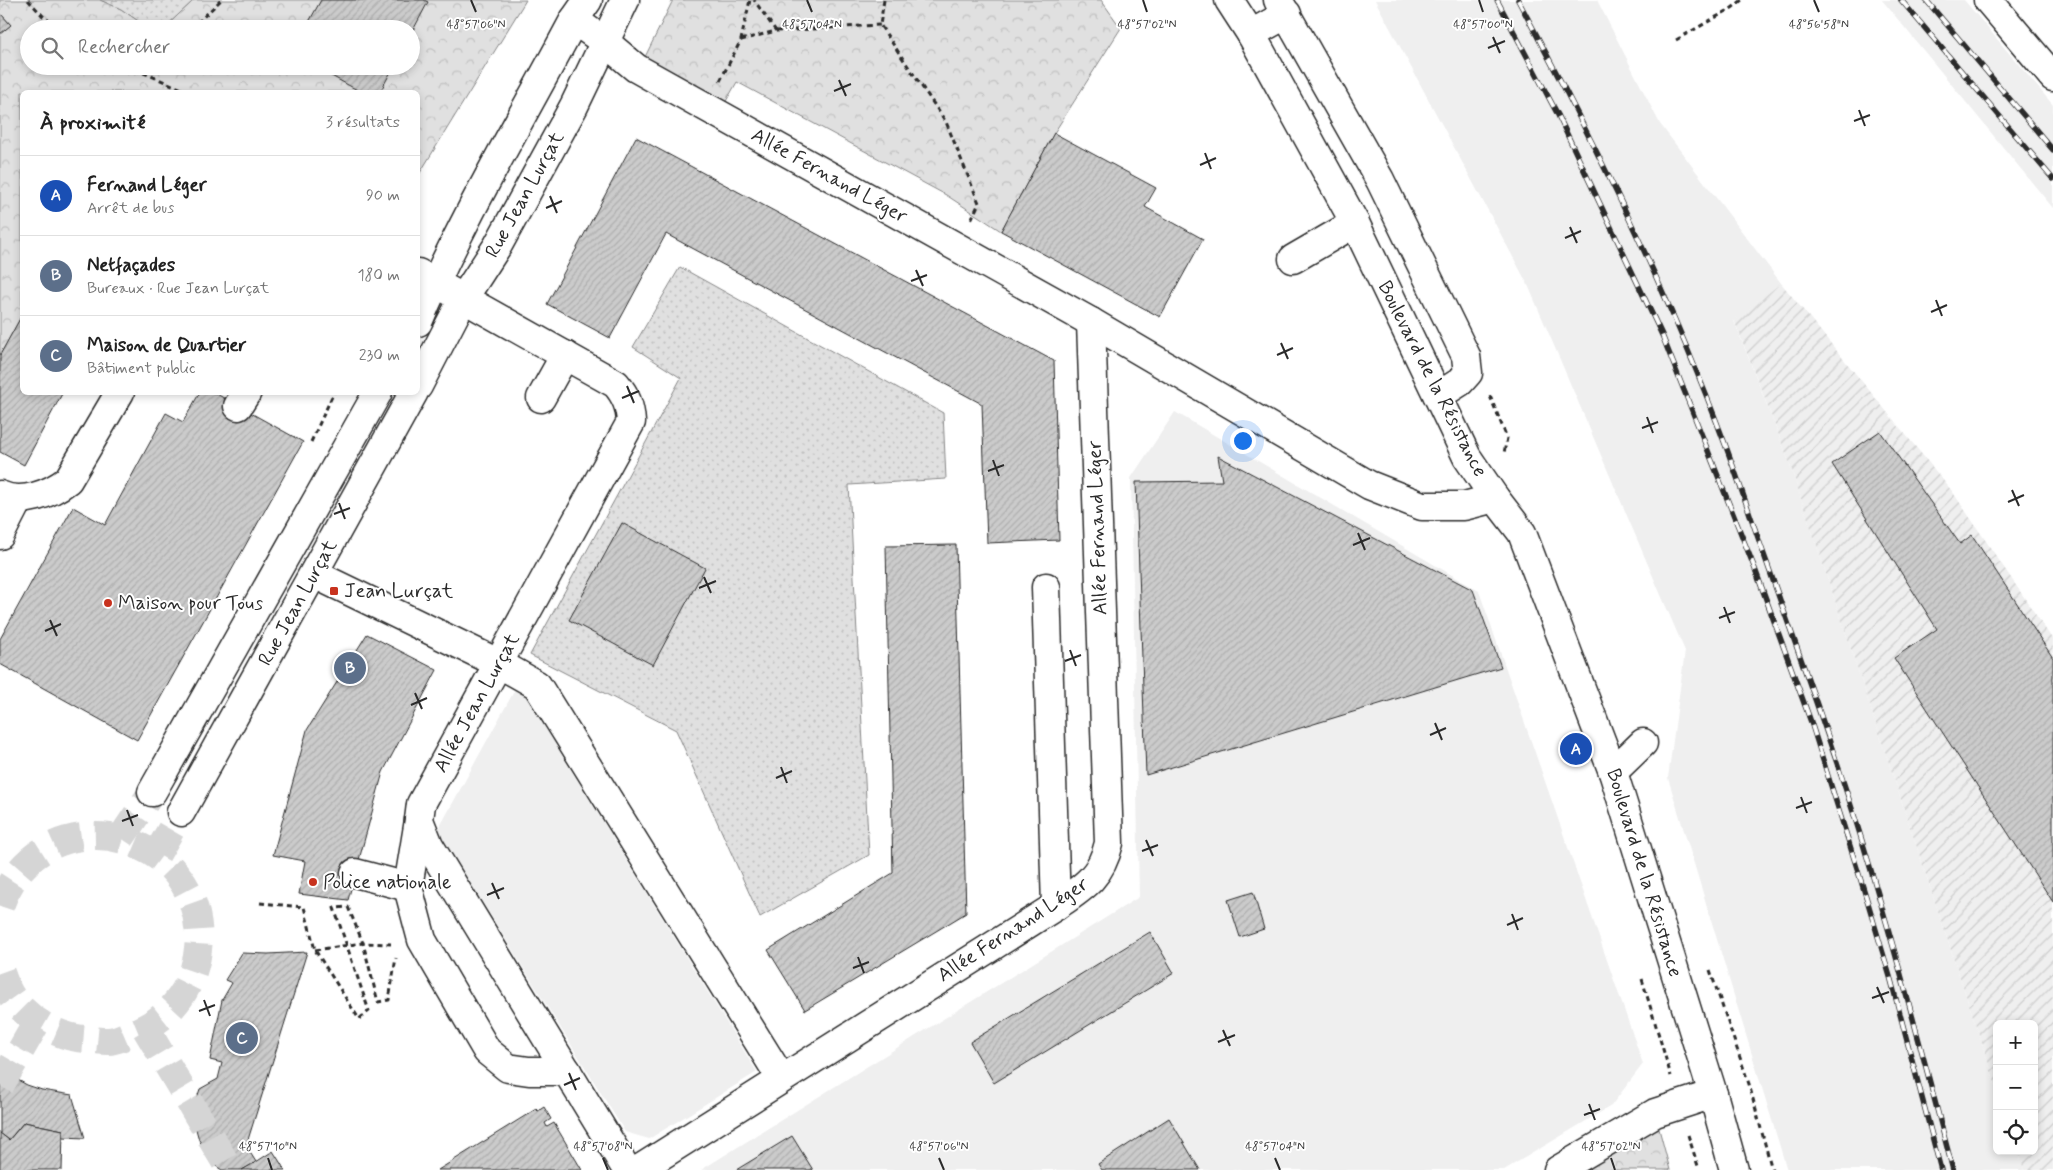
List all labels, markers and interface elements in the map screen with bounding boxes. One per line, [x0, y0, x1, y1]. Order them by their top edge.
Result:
text: 48°57'06"N [446, 17, 506, 33]
text: 48°57'04"N [782, 17, 842, 33]
text: 48°57'02"N [1118, 17, 1176, 33]
text: 48°57'00"N [1453, 17, 1513, 33]
text: 48°56'58"N [1789, 17, 1849, 33]
search box [20, 20, 420, 75]
icon: search [38, 34, 66, 62]
text: Rechercher [78, 35, 170, 60]
text: À proximité [40, 109, 146, 137]
text: 3 résultats [326, 112, 400, 133]
street label: Allée Fernand Léger [746, 122, 913, 230]
street label: Rue Jean Lurçat [479, 127, 571, 263]
text: Fernand Léger [87, 173, 207, 198]
text: A [51, 185, 61, 206]
text: 90 m [366, 185, 400, 206]
text: Arrêt de bus [87, 198, 174, 219]
text: Netfaçades [87, 253, 175, 278]
text: B [51, 265, 61, 286]
text: 180 m [357, 265, 400, 286]
street label: Boulevard de la Résistance [1371, 276, 1493, 482]
text: Bureaux · Rue Jean Lurçat [87, 278, 269, 299]
text: Maison de Quartier [87, 333, 247, 358]
text: C [50, 345, 62, 366]
text: 230 m [359, 345, 400, 366]
text: Bâtiment public [87, 358, 196, 379]
your location [1230, 428, 1256, 454]
street label: Allée Fernand Léger [1081, 440, 1115, 616]
street label: Rue Jean Lurçat [252, 535, 344, 671]
place label: Jean Lurçat [344, 578, 453, 605]
marker: Jean Lurçat [328, 585, 340, 597]
place label: Maison pour Tous [118, 590, 263, 617]
marker: Maison pour Tous [102, 597, 114, 609]
street label: Allée Jean Lurçat [428, 628, 527, 778]
pin: B [334, 649, 366, 687]
pin: A [1560, 730, 1592, 768]
street label: Boulevard de la Résistance [1599, 765, 1689, 981]
place label: Police nationale [323, 869, 451, 896]
street label: Allée Fernand Léger [932, 871, 1094, 989]
marker: Police nationale [307, 876, 319, 888]
pin: C [226, 1019, 258, 1057]
map controls [1993, 1020, 2038, 1155]
button: + [1993, 1020, 2038, 1065]
button: − [1993, 1065, 2038, 1110]
button: locate [1993, 1110, 2038, 1155]
text: 48°57'10"N [239, 1139, 297, 1155]
text: 48°57'08"N [573, 1139, 633, 1155]
text: 48°57'06"N [909, 1139, 969, 1155]
text: 48°57'04"N [1245, 1139, 1305, 1155]
text: 48°57'02"N [1582, 1139, 1640, 1155]

